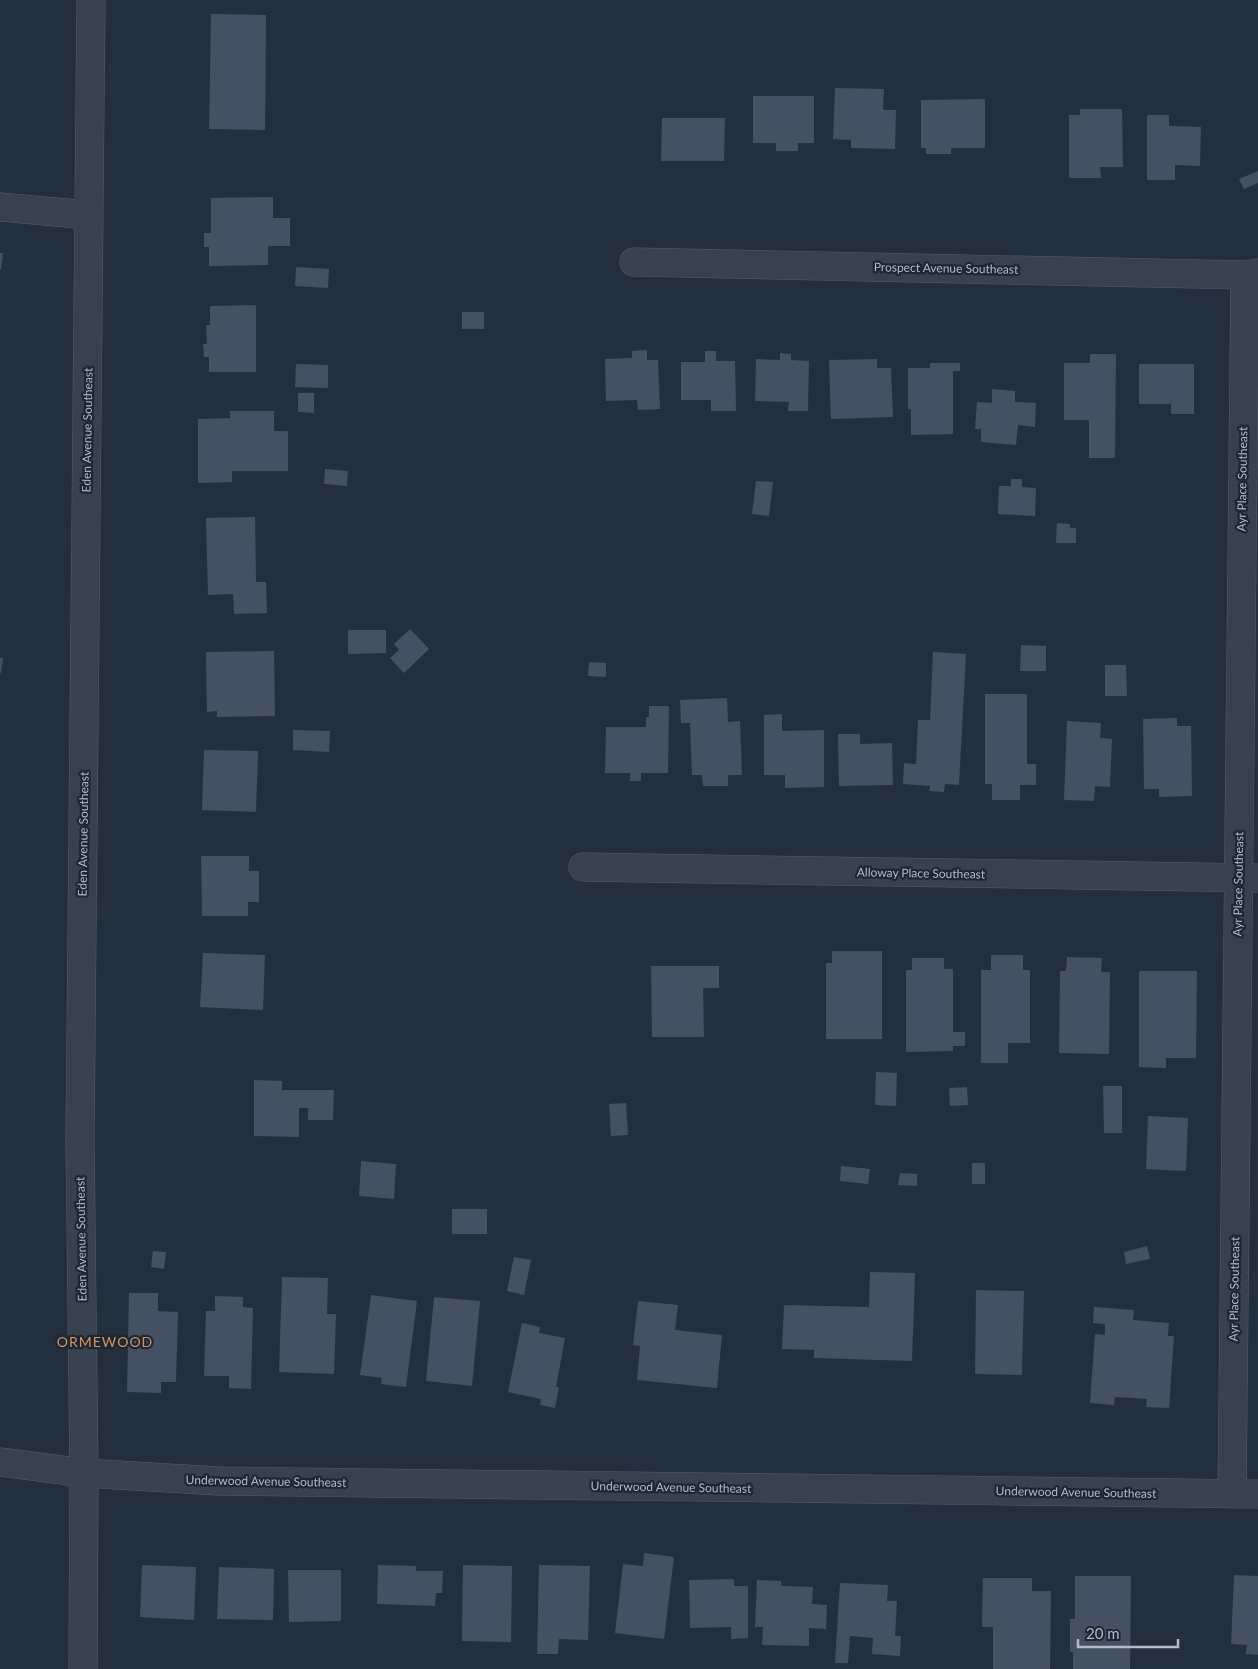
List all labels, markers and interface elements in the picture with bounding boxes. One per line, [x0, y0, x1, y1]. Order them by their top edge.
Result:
street label: Prospect Avenue Southeast [874, 259, 1019, 277]
street label: Eden Avenue Southeast [78, 367, 96, 492]
street label: Ayr Place Southeast [1234, 426, 1250, 531]
street label: Eden Avenue Southeast [74, 771, 92, 896]
street label: Ayr Place Southeast [1230, 831, 1246, 936]
street label: Alloway Place Southeast [857, 864, 986, 882]
street label: Eden Avenue Southeast [72, 1176, 90, 1301]
street label: Ayr Place Southeast [1226, 1236, 1242, 1341]
district label: ORMEWOOD [57, 1333, 153, 1350]
street label: Underwood Avenue Southeast [186, 1472, 347, 1490]
street label: Underwood Avenue Southeast [591, 1478, 752, 1496]
street label: Underwood Avenue Southeast [996, 1483, 1157, 1501]
scale bar [1078, 1616, 1178, 1648]
text: 20 m [1086, 1624, 1120, 1642]

